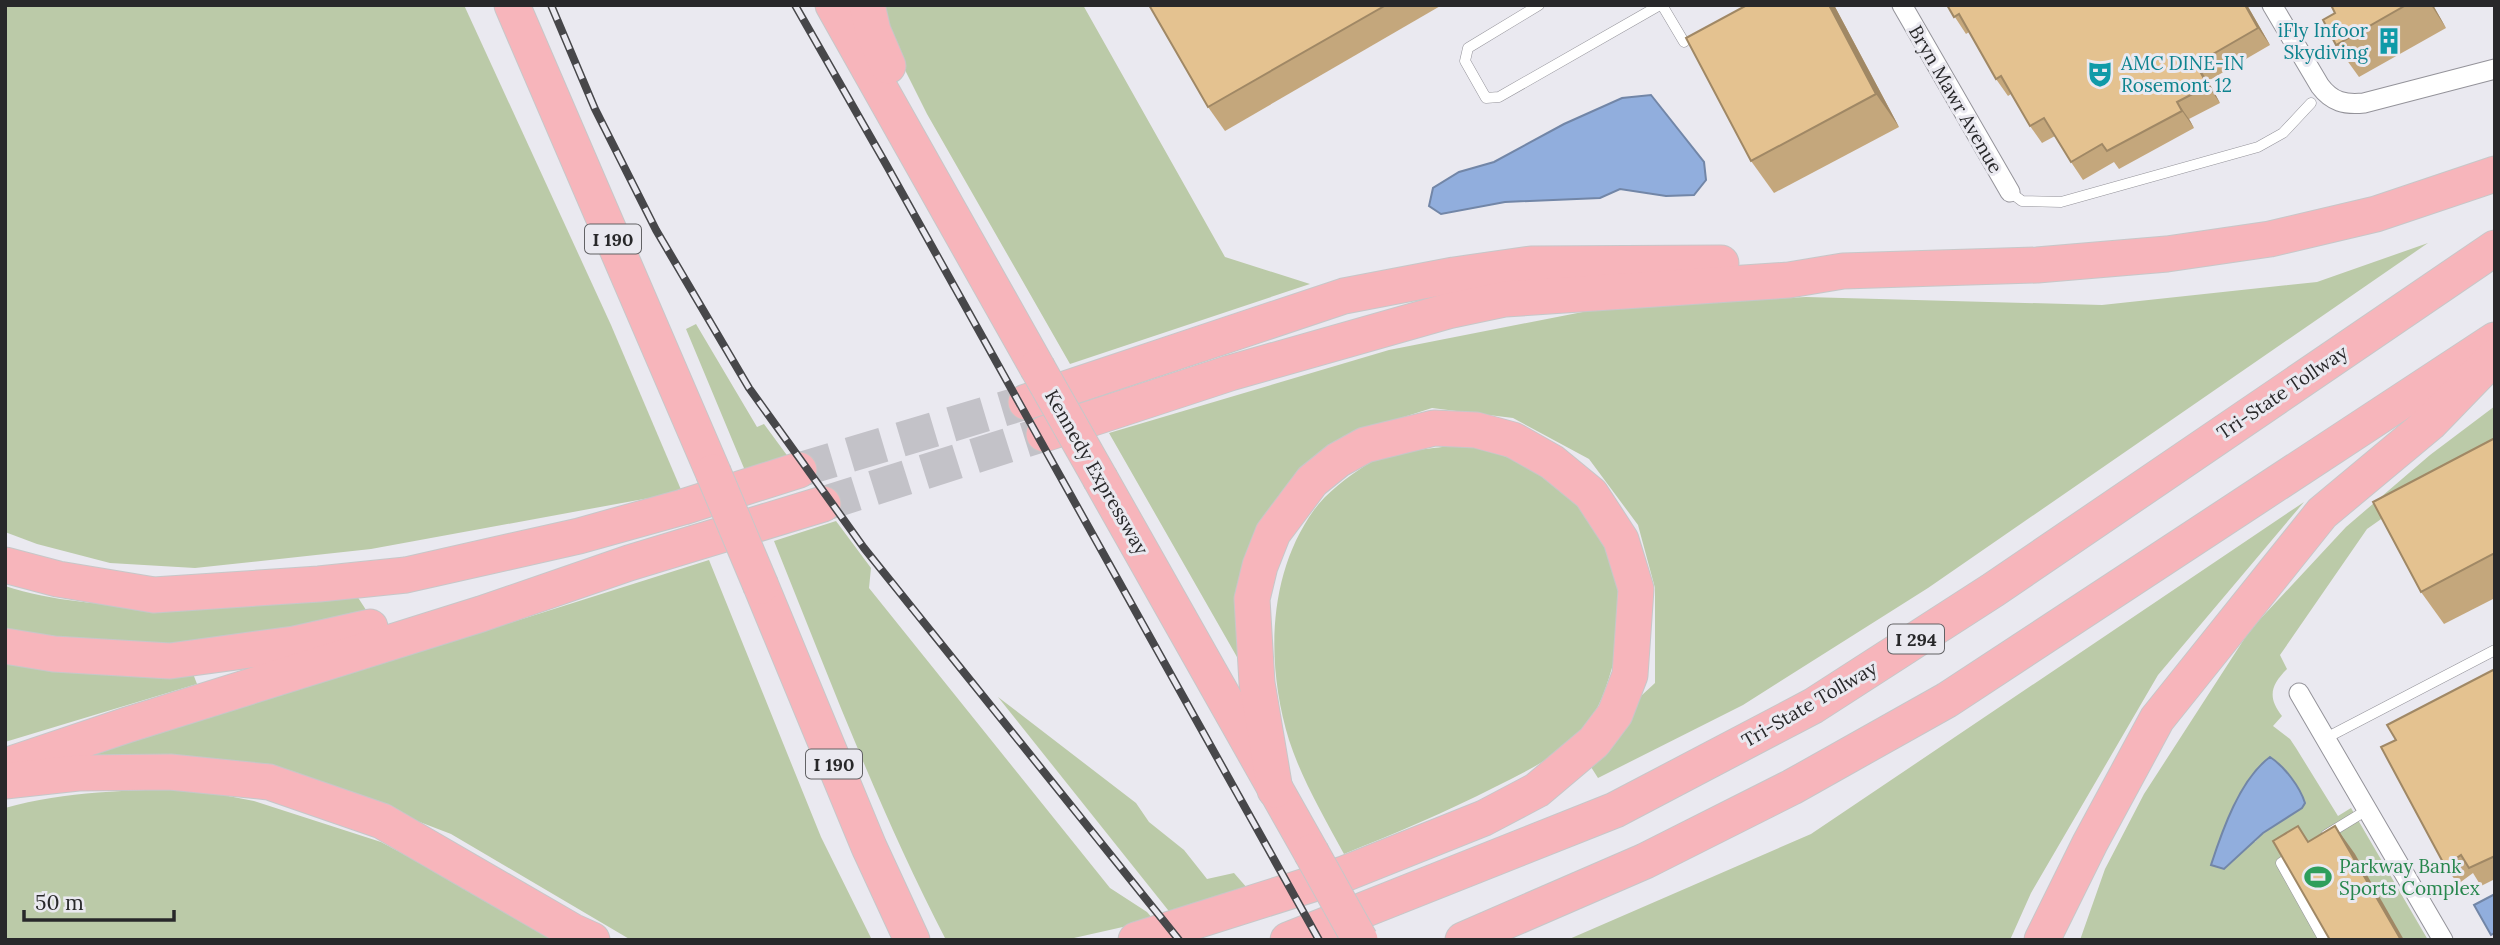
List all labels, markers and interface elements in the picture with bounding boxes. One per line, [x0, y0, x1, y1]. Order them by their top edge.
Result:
place label: iFly Infoor Skydiving [2278, 18, 2369, 64]
street label: Bryn Mawr Avenue [1904, 21, 2008, 177]
building icon: iFly Infoor Skydiving [2374, 26, 2404, 56]
place label: AMC DINE-IN Rosemont 12 [2120, 51, 2245, 97]
theatre icon: AMC DINE-IN Rosemont 12 [2085, 59, 2115, 89]
road number: I 190 [585, 225, 641, 254]
street label: Tri-State Tollway [2212, 340, 2352, 444]
street label: Kennedy Expressway [1040, 385, 1154, 559]
road number: I 294 [1888, 624, 1944, 654]
street label: Tri-State Tollway [1737, 656, 1881, 752]
road number: I 190 [806, 750, 862, 778]
place label: Parkway Bank Sports Complex [2339, 854, 2480, 900]
sports icon: Parkway Bank Sports Complex [2303, 862, 2333, 892]
scale bar [24, 878, 175, 922]
text: 50 m [35, 889, 84, 916]

